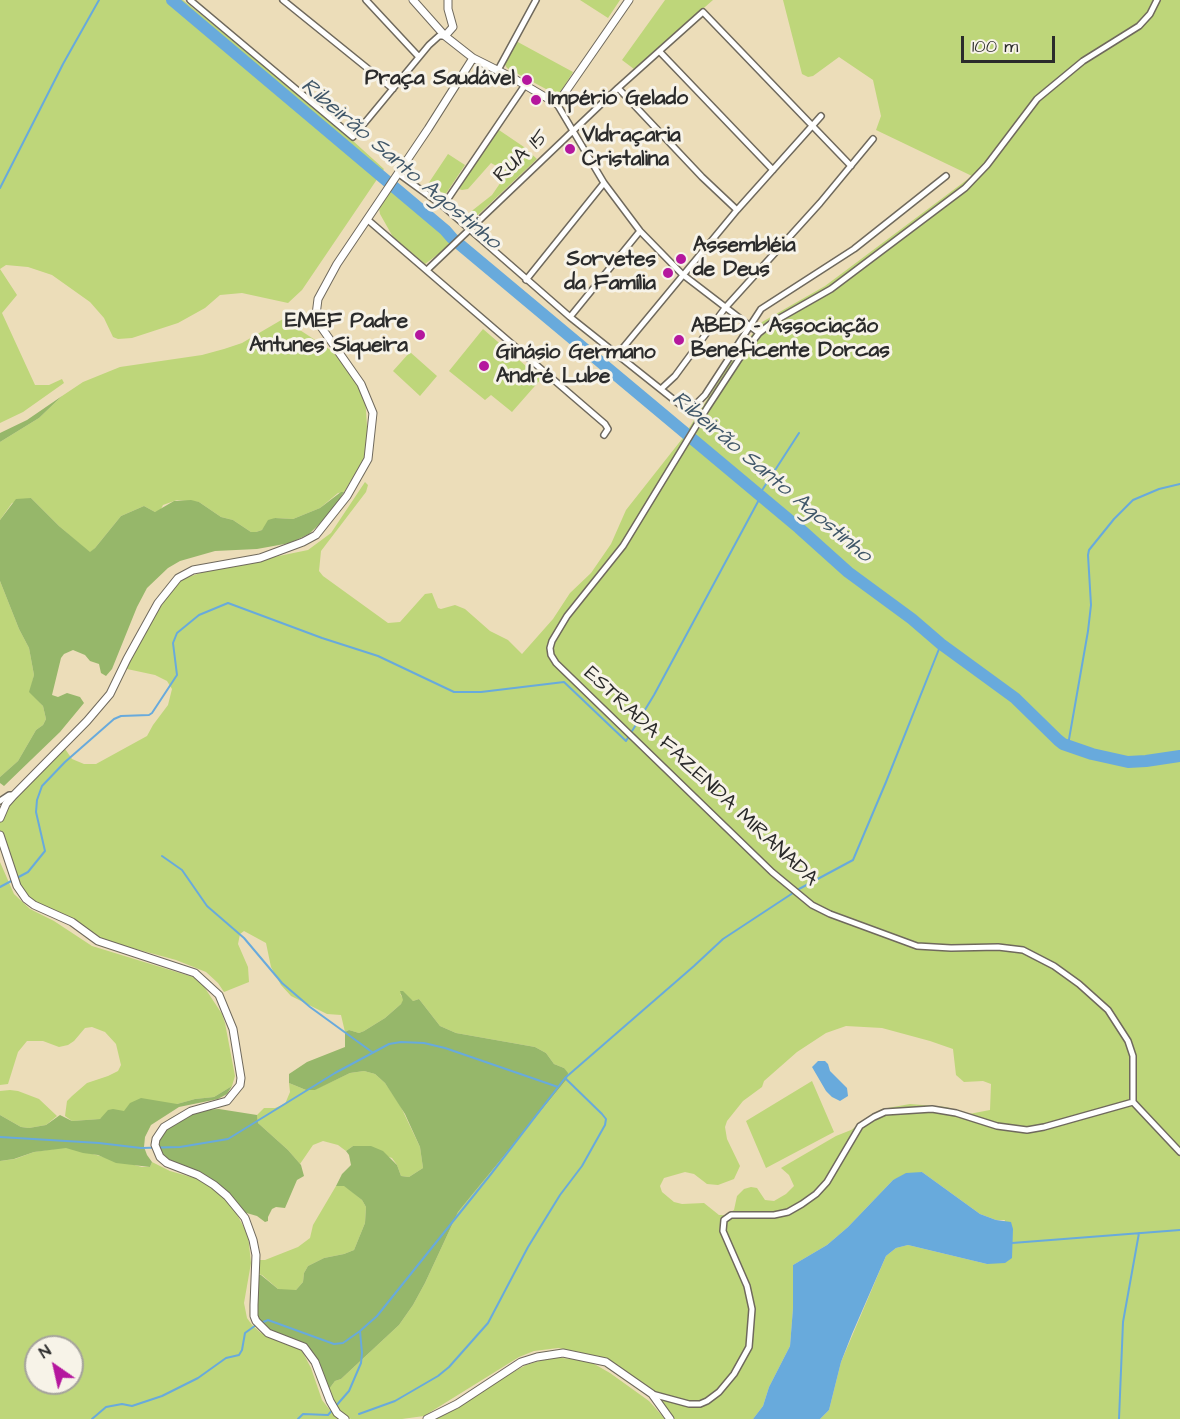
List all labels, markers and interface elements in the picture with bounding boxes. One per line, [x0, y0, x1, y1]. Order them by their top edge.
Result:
scale bar [964, 24, 1058, 62]
text: 100 m [972, 34, 1018, 59]
place label: Praça Saudável [365, 67, 515, 93]
marker: Praça Saudável [520, 73, 534, 87]
water label: Ribeirão Santo Agostinho [295, 74, 505, 256]
place label: Império Gelado [548, 87, 688, 113]
marker: Império Gelado [529, 93, 543, 107]
place label: VIdraçaria Cristalina [582, 124, 681, 174]
street label: RUA 15 [489, 125, 555, 189]
marker: VIdraçaria Cristalina [563, 142, 577, 156]
place label: Assembléia de Deus [693, 234, 796, 284]
place label: Sorvetes da Família [564, 248, 656, 298]
marker: Assembléia de Deus [674, 252, 688, 266]
marker: Sorvetes da Família [661, 266, 675, 280]
place label: EMEF Padre Antunes Siqueira [249, 310, 408, 360]
place label: ABED - Associação Beneficente Dorcas [691, 315, 890, 365]
marker: EMEF Padre Antunes Siqueira [413, 328, 427, 342]
marker: ABED - Associação Beneficente Dorcas [672, 333, 686, 347]
place label: Ginásio Germano André Lube [496, 341, 656, 391]
marker: Ginásio Germano André Lube [477, 359, 491, 373]
water label: Ribeirão Santo Agostinho [666, 387, 876, 569]
street label: ESTRADA FAZENDA MIRANADA [578, 662, 822, 892]
north arrow [24, 1335, 84, 1395]
text: N [35, 1340, 55, 1364]

